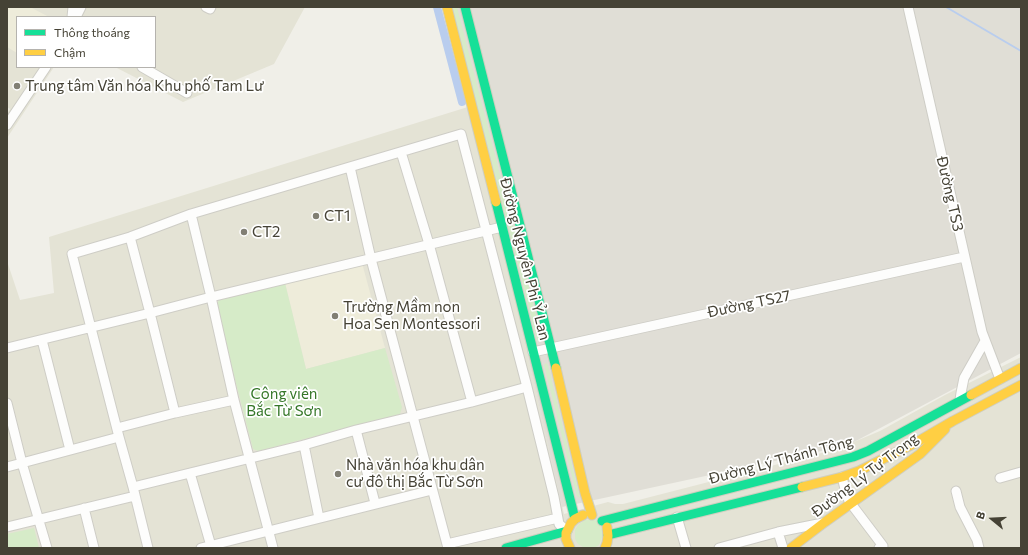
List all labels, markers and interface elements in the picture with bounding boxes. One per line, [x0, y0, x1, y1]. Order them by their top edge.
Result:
legend [16, 16, 156, 68]
text: Thông thoáng [54, 25, 130, 39]
text: Chậm [54, 45, 86, 59]
place label: Trung tâm Văn hóa Khu phố Tam Lư [25, 77, 264, 95]
marker: Trung tâm Văn hóa Khu phố Tam Lư [12, 81, 22, 91]
street label: Đường TS3 [933, 155, 967, 233]
street label: Đường Nguyên Phi Ỷ Lan [496, 176, 554, 342]
place label: CT1 [324, 207, 350, 225]
marker: CT1 [311, 211, 321, 221]
place label: CT2 [252, 223, 280, 241]
marker: CT2 [239, 227, 249, 237]
street label: Đường TS27 [706, 286, 792, 322]
place label: Trường Mầm non Hoa Sen Montessori [343, 298, 480, 333]
marker: Trường Mầm non Hoa Sen Montessori [330, 311, 340, 321]
park label: Công viên Bắc Từ Sơn [246, 385, 322, 420]
street label: Đường Lý Tự Trọng [808, 429, 922, 521]
street label: Đường Lý Thánh Tông [707, 432, 855, 488]
place label: Nhà văn hóa khu dân cư đô thị Bắc Từ Sơn [346, 456, 485, 491]
marker: Nhà văn hóa khu dân cư đô thị Bắc Từ Sơn [333, 469, 343, 479]
north arrow [972, 499, 1012, 539]
text: B [973, 510, 987, 521]

